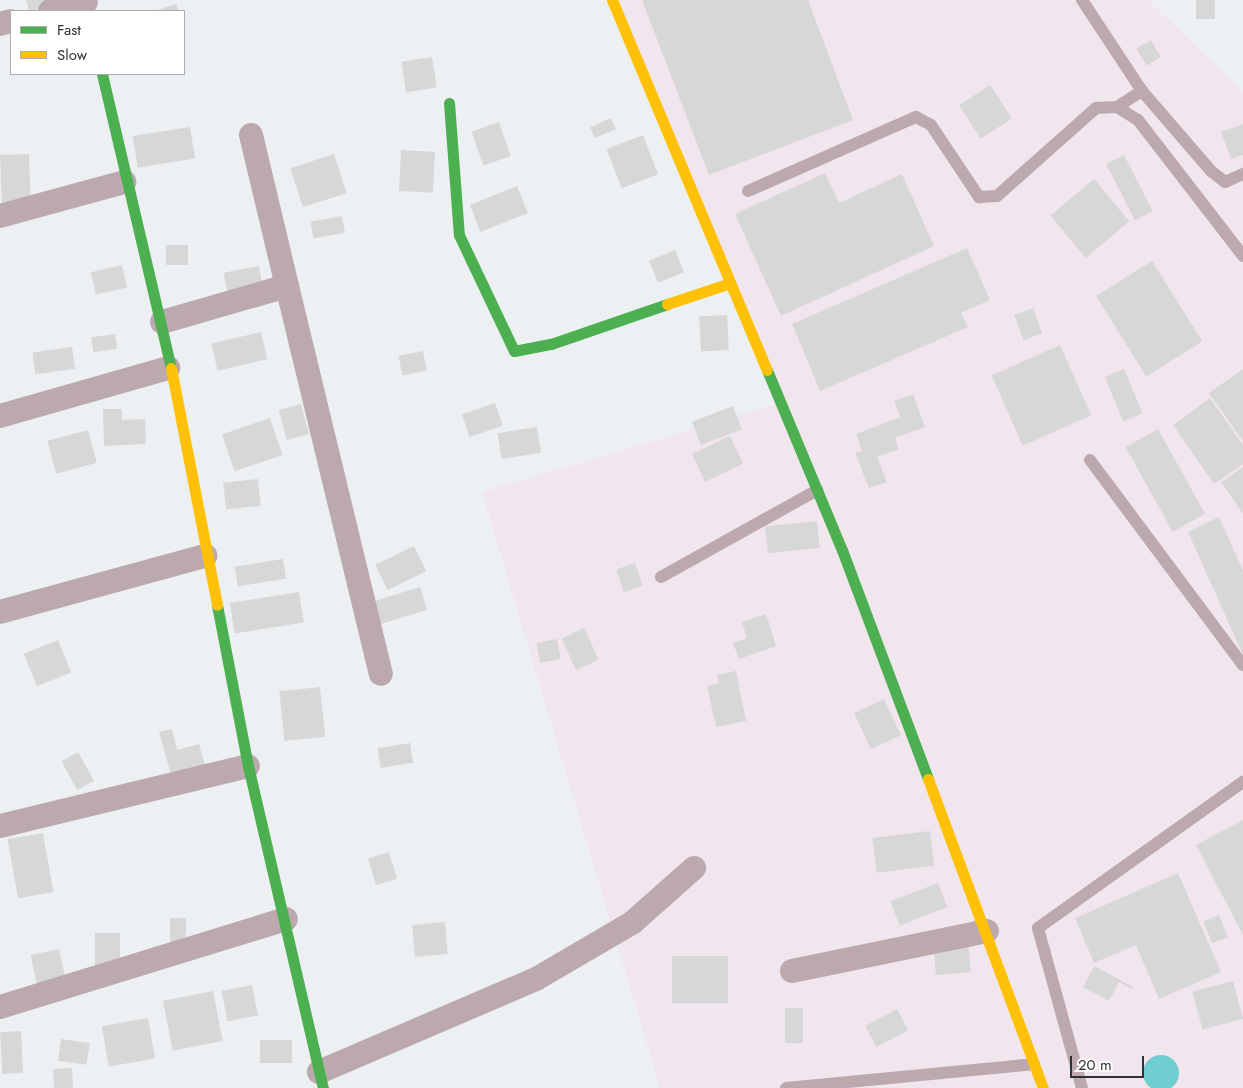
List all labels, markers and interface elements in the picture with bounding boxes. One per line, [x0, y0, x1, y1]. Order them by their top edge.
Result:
legend [10, 10, 185, 75]
text: Fast [57, 19, 81, 41]
text: Slow [57, 44, 87, 66]
scale bar [1073, 1046, 1147, 1078]
text: 20 m [1078, 1054, 1112, 1076]

